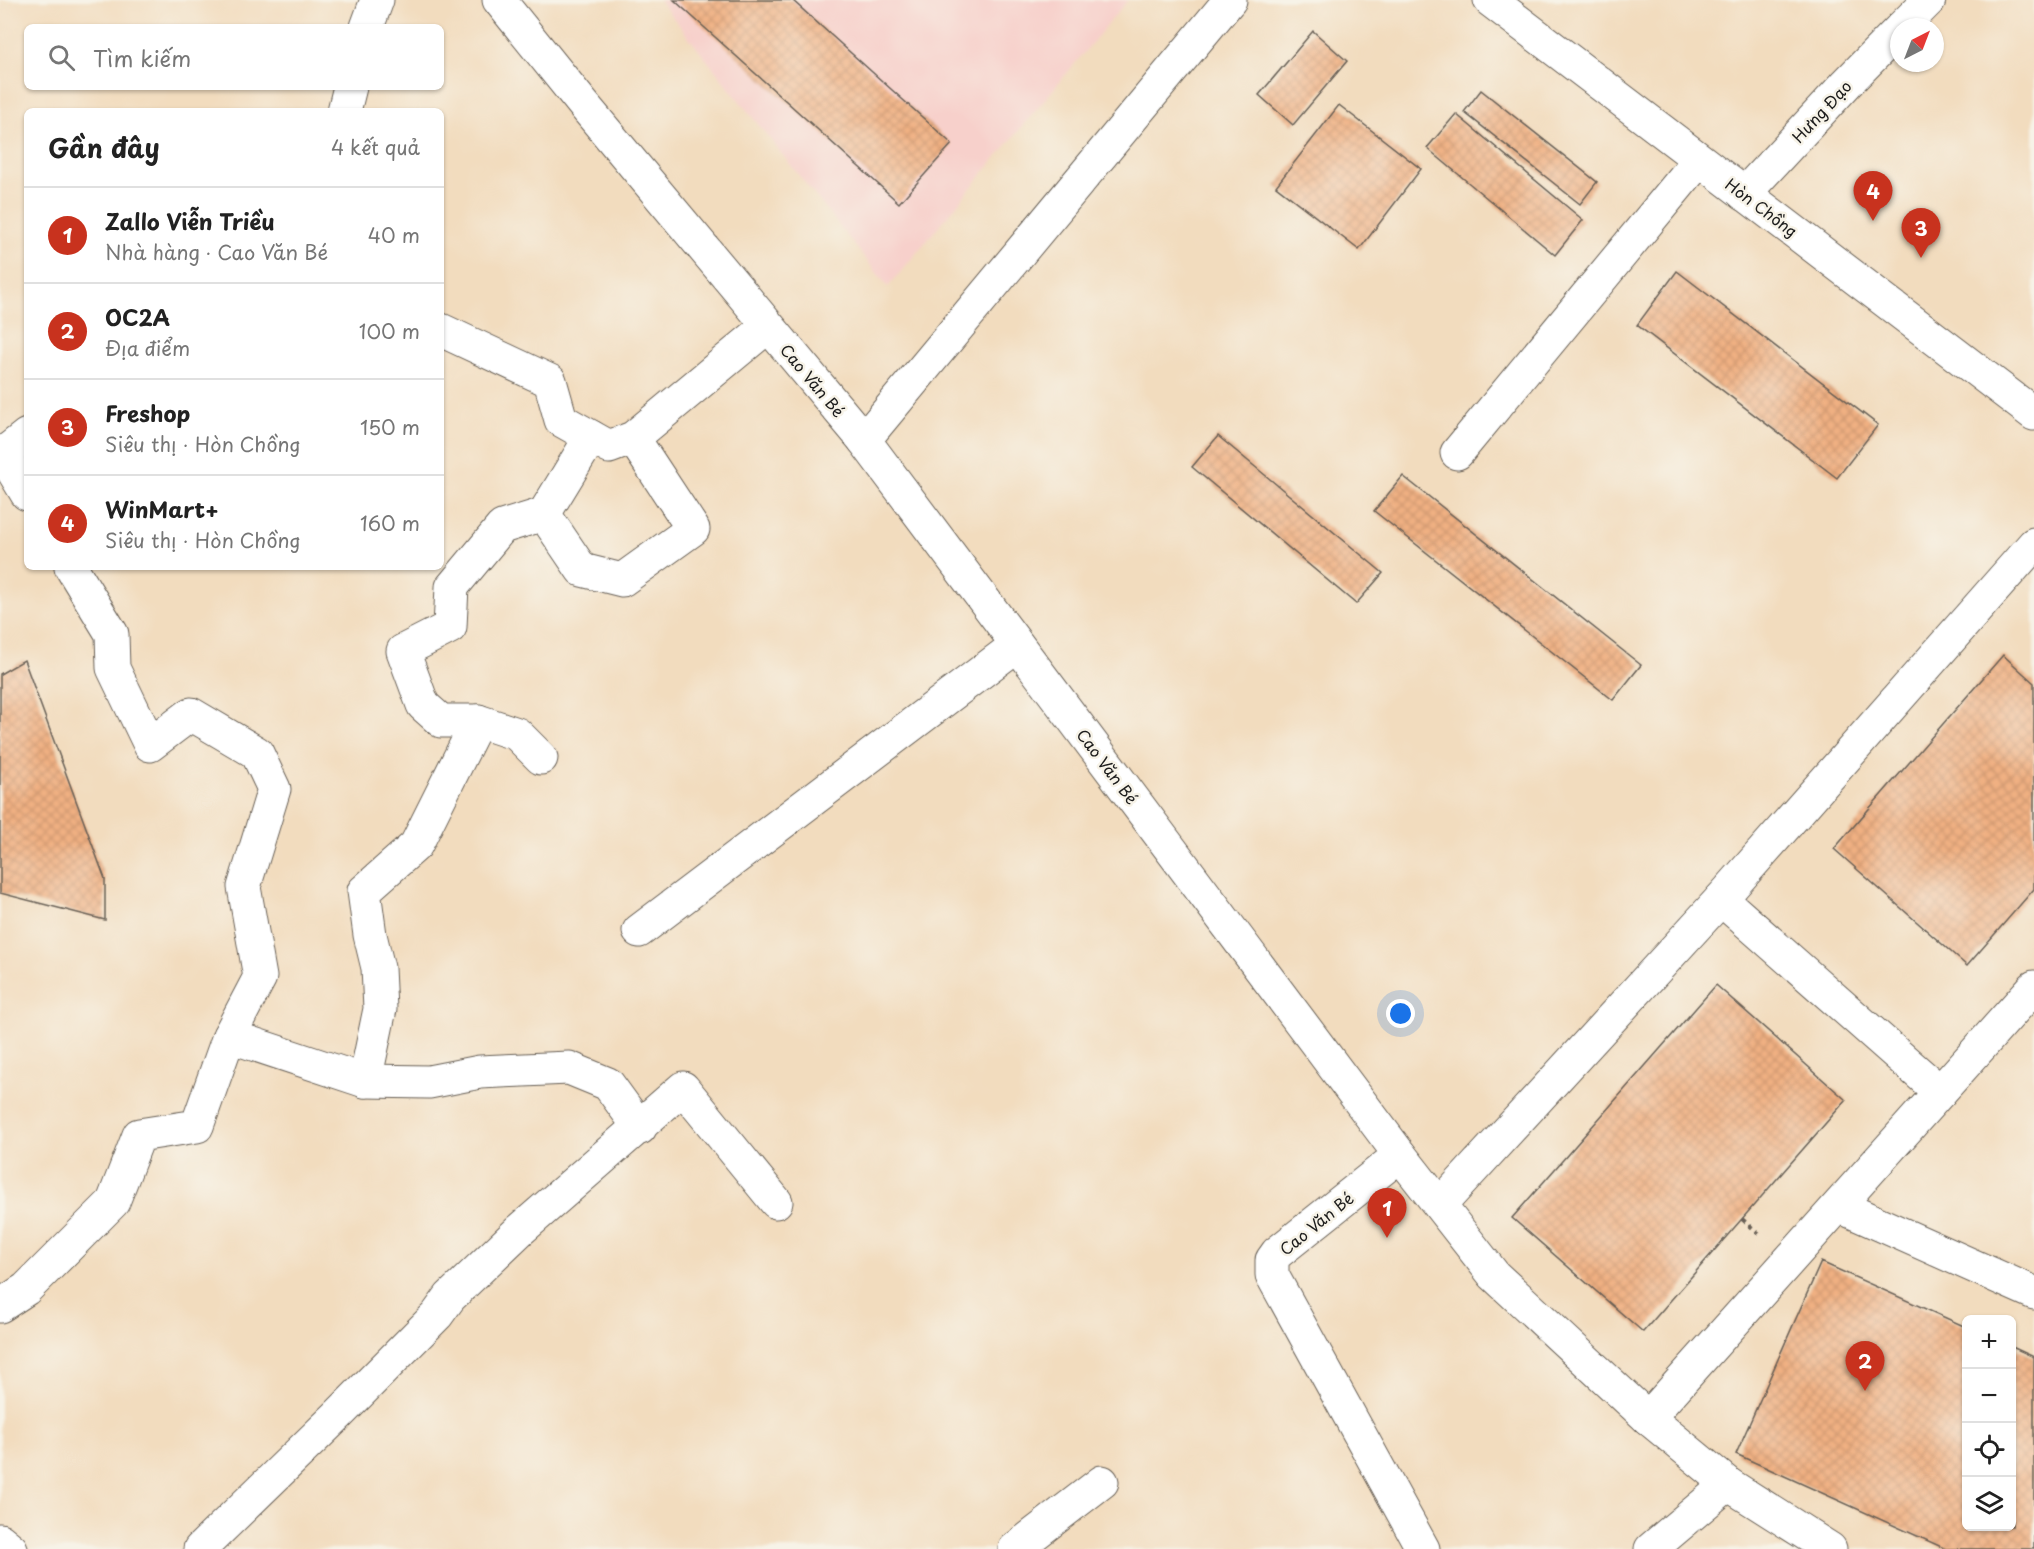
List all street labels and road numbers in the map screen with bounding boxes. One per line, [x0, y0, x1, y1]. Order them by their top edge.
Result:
street label: Hưng Đạo [1786, 74, 1856, 148]
street label: Hòn Chồng [1721, 172, 1803, 242]
street label: Cao Văn Bé [775, 338, 851, 422]
street label: Cao Văn Bé [1072, 723, 1145, 809]
street label: Cao Văn Bé [1274, 1185, 1358, 1260]

